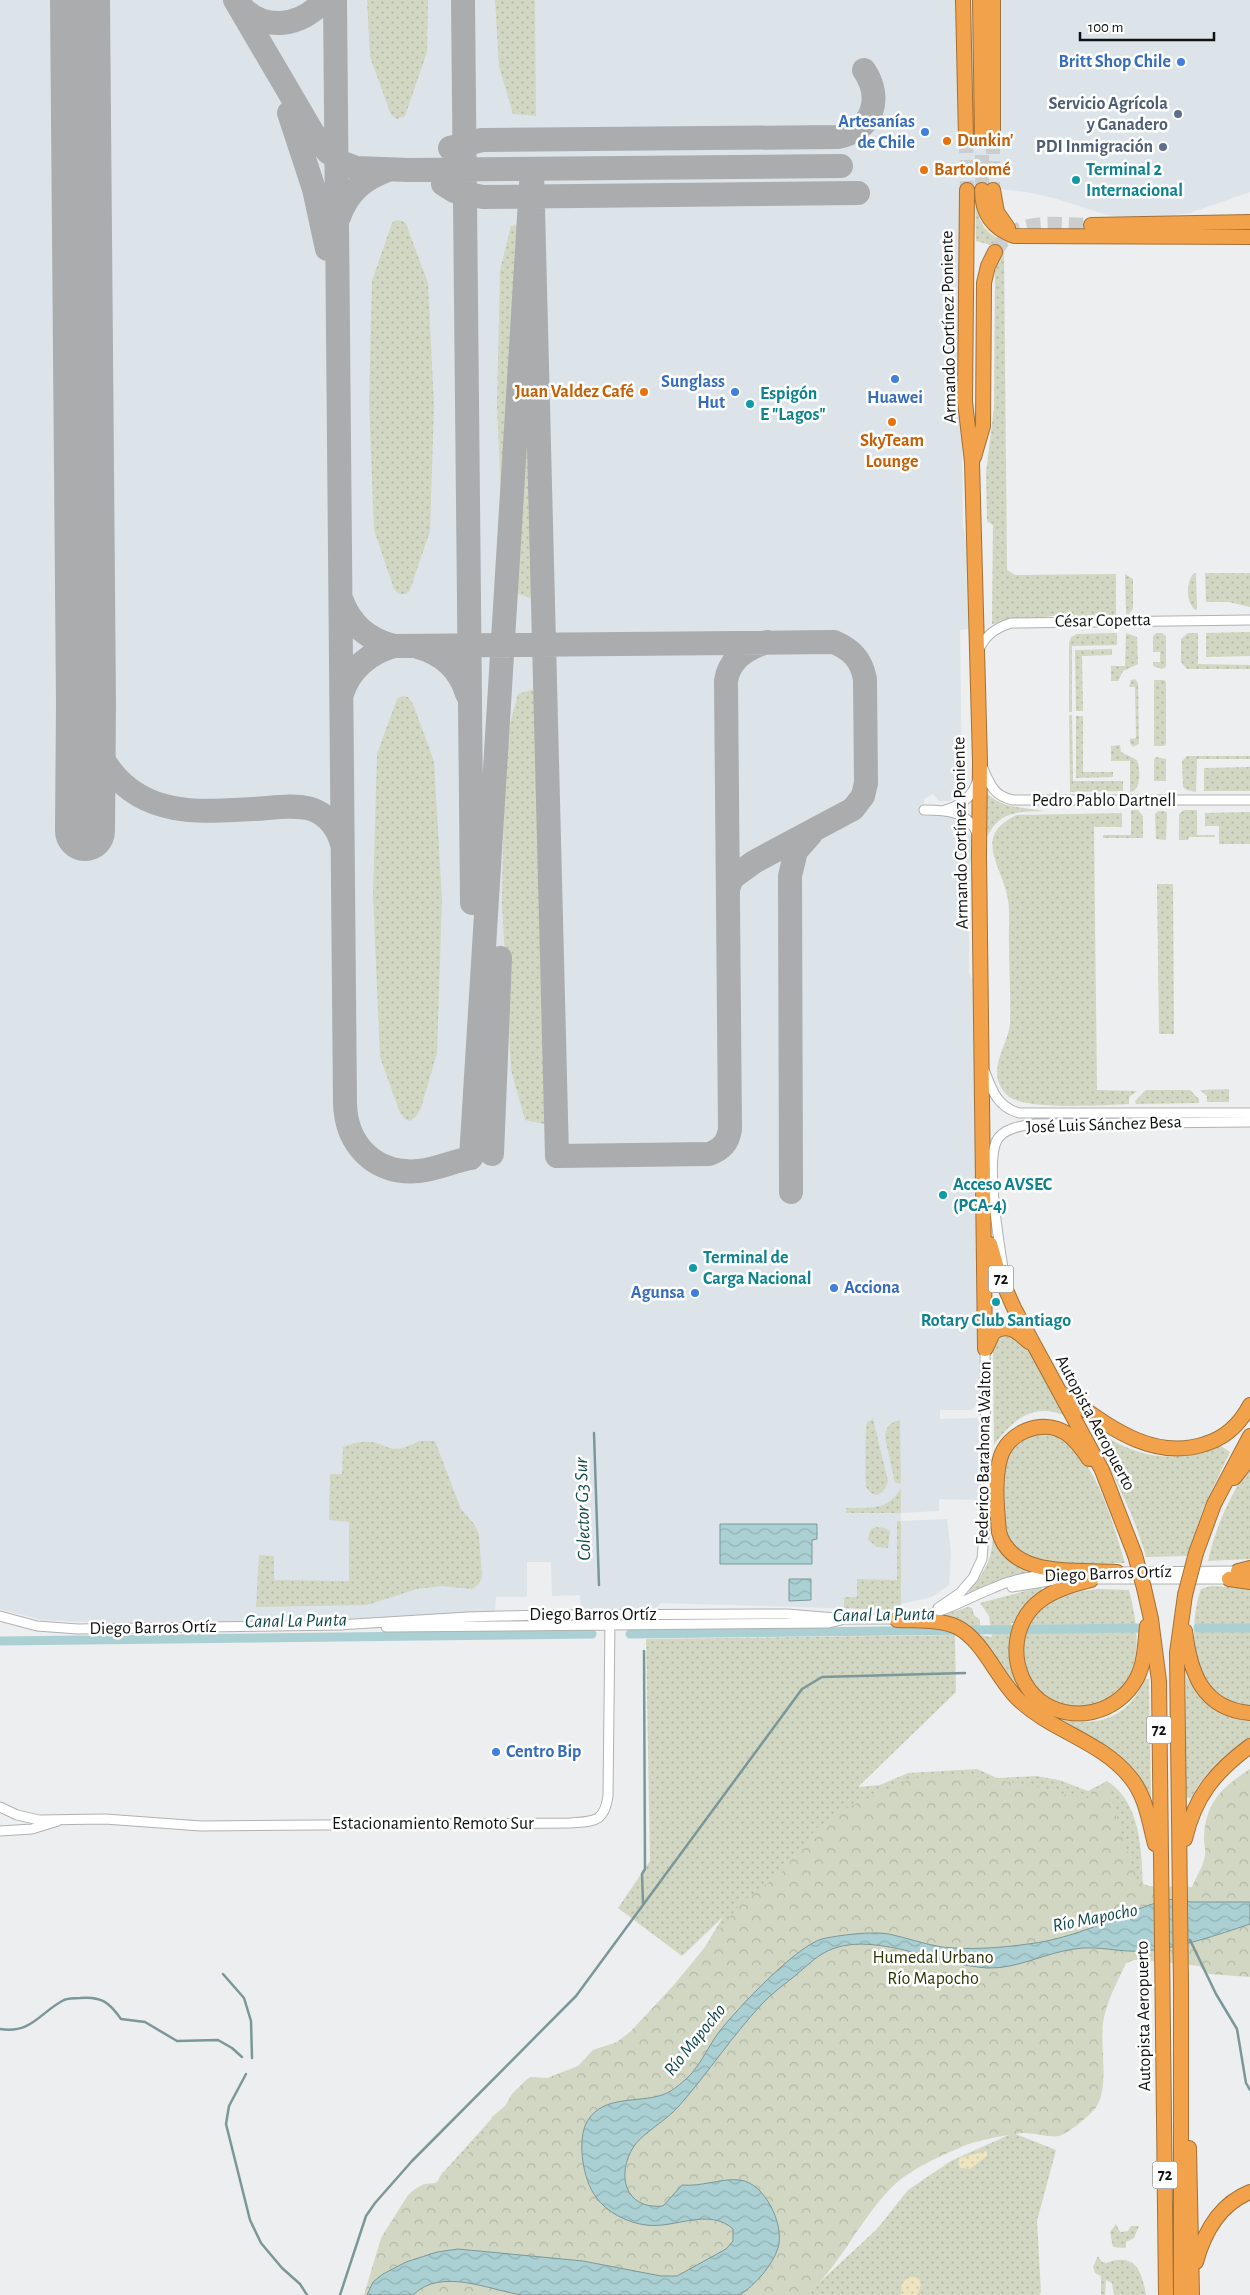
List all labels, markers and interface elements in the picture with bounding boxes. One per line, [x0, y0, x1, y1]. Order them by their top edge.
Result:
scale bar [1080, 10, 1214, 42]
text: 100 m [1088, 20, 1123, 35]
place label: Britt Shop Chile [1059, 53, 1171, 71]
marker: Britt Shop Chile [1175, 56, 1187, 68]
place label: Servicio Agrícola y Ganadero [1049, 95, 1168, 134]
marker: Servicio Agrícola y Ganadero [1172, 108, 1184, 120]
place label: Artesanías de Chile [838, 113, 915, 152]
marker: Artesanías de Chile [919, 126, 931, 138]
place label: Dunkin' [957, 132, 1014, 150]
marker: Dunkin' [941, 135, 953, 147]
place label: PDI Inmigración [1036, 138, 1153, 156]
marker: PDI Inmigración [1157, 141, 1169, 153]
place label: Bartolomé [934, 161, 1011, 179]
place label: Terminal 2 Internacional [1086, 161, 1183, 200]
marker: Bartolomé [918, 164, 930, 176]
marker: Terminal 2 Internacional [1070, 174, 1082, 186]
street label: Armando Cortínez Poniente [938, 230, 960, 424]
place label: Sunglass Hut [661, 373, 725, 412]
marker: Huawei [889, 373, 901, 385]
place label: Juan Valdez Café [515, 383, 634, 401]
place label: Espigón E "Lagos" [760, 385, 826, 424]
marker: Juan Valdez Café [638, 386, 650, 398]
marker: Sunglass Hut [729, 386, 741, 398]
place label: Huawei [867, 389, 923, 407]
marker: Espigón E "Lagos" [744, 398, 756, 410]
marker: SkyTeam Lounge [886, 416, 898, 428]
place label: SkyTeam Lounge [860, 432, 924, 471]
street label: César Copetta [1055, 611, 1151, 631]
street label: Armando Cortínez Poniente [950, 736, 972, 930]
street label: Pedro Pablo Dartnell [1032, 792, 1176, 810]
street label: José Luis Sánchez Besa [1026, 1113, 1182, 1137]
place label: Acceso AVSEC (PCA-4) [953, 1176, 1053, 1215]
marker: Acceso AVSEC (PCA-4) [937, 1189, 949, 1201]
place label: Terminal de Carga Nacional [703, 1249, 811, 1288]
marker: Terminal de Carga Nacional [687, 1262, 699, 1274]
road number: 72 [988, 1266, 1014, 1292]
place label: Acciona [844, 1279, 900, 1297]
marker: Acciona [828, 1282, 840, 1294]
place label: Agunsa [631, 1284, 685, 1302]
marker: Agunsa [689, 1287, 701, 1299]
marker: Rotary Club Santiago [990, 1296, 1002, 1308]
place label: Rotary Club Santiago [921, 1312, 1071, 1330]
street label: Autopista Aeropuerto [1052, 1352, 1138, 1494]
street label: Federico Barahona Walton [973, 1361, 995, 1545]
water label: Colector G3 Sur [572, 1456, 594, 1561]
street label: Diego Barros Ortíz [1044, 1563, 1172, 1585]
water label: Canal La Punta [833, 1605, 935, 1625]
street label: Diego Barros Ortíz [529, 1606, 657, 1624]
water label: Canal La Punta [245, 1611, 347, 1631]
street label: Diego Barros Ortíz [89, 1618, 217, 1638]
road number: 72 [1146, 1716, 1172, 1744]
place label: Centro Bip [506, 1743, 581, 1761]
marker: Centro Bip [490, 1746, 502, 1758]
street label: Estacionamiento Remoto Sur [332, 1815, 534, 1833]
water label: Río Mapocho [1051, 1900, 1139, 1936]
street label: Autopista Aeropuerto [1134, 1940, 1154, 2091]
park label: Humedal Urbano Río Mapocho [872, 1949, 994, 1988]
water label: Río Mapocho [660, 2000, 730, 2080]
road number: 72 [1152, 2162, 1178, 2188]

